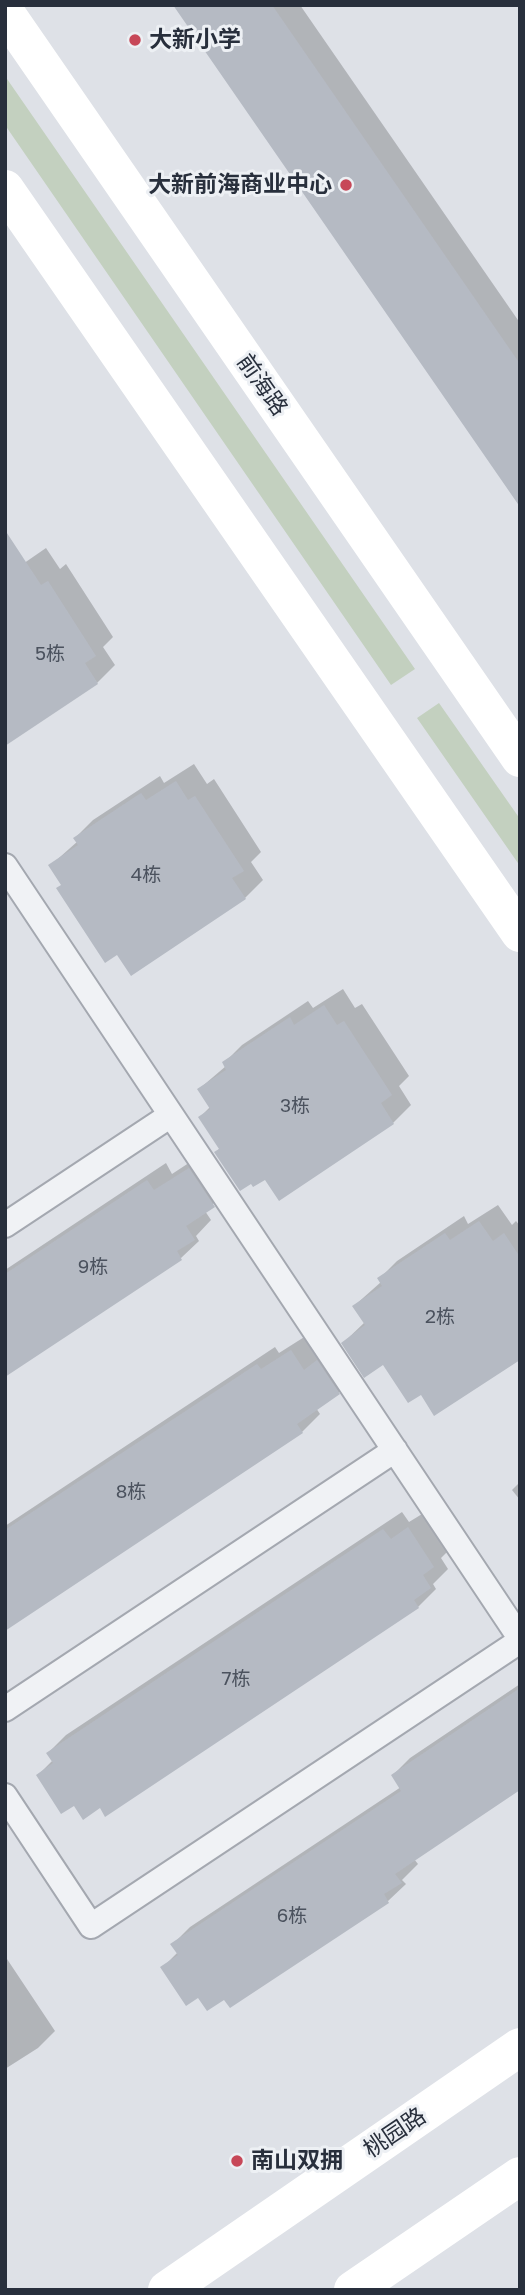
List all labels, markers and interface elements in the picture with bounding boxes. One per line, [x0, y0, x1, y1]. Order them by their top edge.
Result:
place label: 大新小学 [149, 26, 241, 54]
marker: 大新小学 [127, 32, 143, 48]
place label: 大新前海商业中心 [148, 171, 332, 199]
marker: 大新前海商业中心 [338, 177, 354, 193]
street label: 前海路 [231, 349, 293, 421]
house number: 5栋 [35, 643, 65, 665]
house number: 4栋 [131, 864, 161, 886]
house number: 3栋 [280, 1095, 310, 1117]
house number: 9栋 [78, 1256, 108, 1278]
house number: 2栋 [425, 1306, 455, 1328]
house number: 8栋 [116, 1481, 146, 1503]
house number: 7栋 [221, 1668, 251, 1690]
house number: 6栋 [277, 1905, 307, 1927]
street label: 桃园路 [359, 2102, 431, 2164]
place label: 南山双拥 [251, 2147, 343, 2175]
marker: 南山双拥 [229, 2153, 245, 2169]

